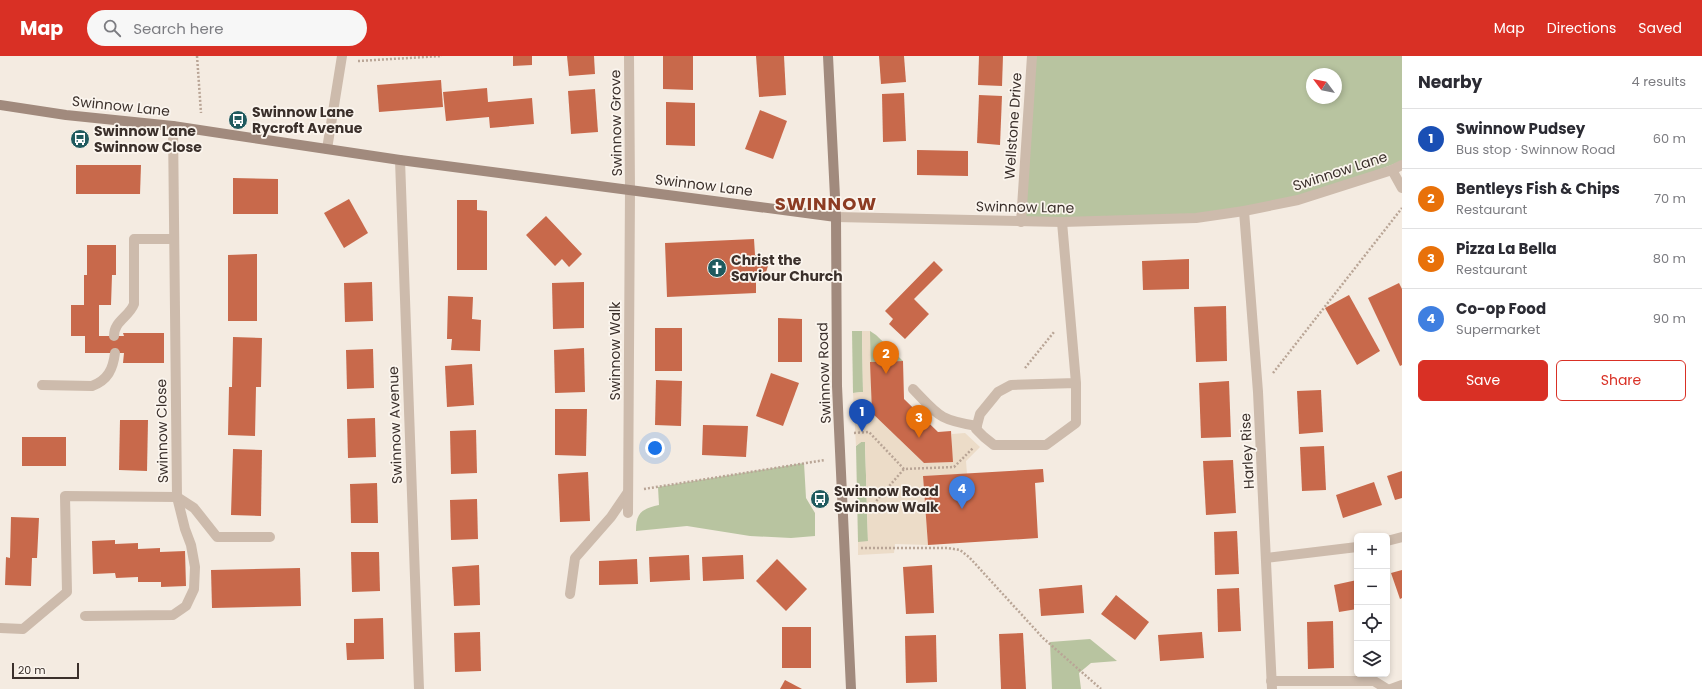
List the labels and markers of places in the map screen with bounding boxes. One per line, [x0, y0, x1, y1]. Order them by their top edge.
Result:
place label: Swinnow Lane Rycroft Avenue [252, 102, 363, 138]
bus stop icon: Swinnow Lane Rycroft Avenue [227, 109, 249, 131]
place label: Swinnow Lane Swinnow Close [94, 121, 202, 157]
bus stop icon: Swinnow Lane Swinnow Close [69, 128, 91, 150]
place label: Christ the Saviour Church [731, 250, 843, 286]
church icon: Christ the Saviour Church [706, 257, 728, 279]
pin: 2 [873, 341, 899, 374]
pin: 1 [849, 399, 875, 432]
pin: 3 [906, 405, 932, 438]
pin: 4 [949, 476, 975, 509]
place label: Swinnow Road Swinnow Walk [834, 481, 939, 517]
bus stop icon: Swinnow Road Swinnow Walk [809, 488, 831, 510]

